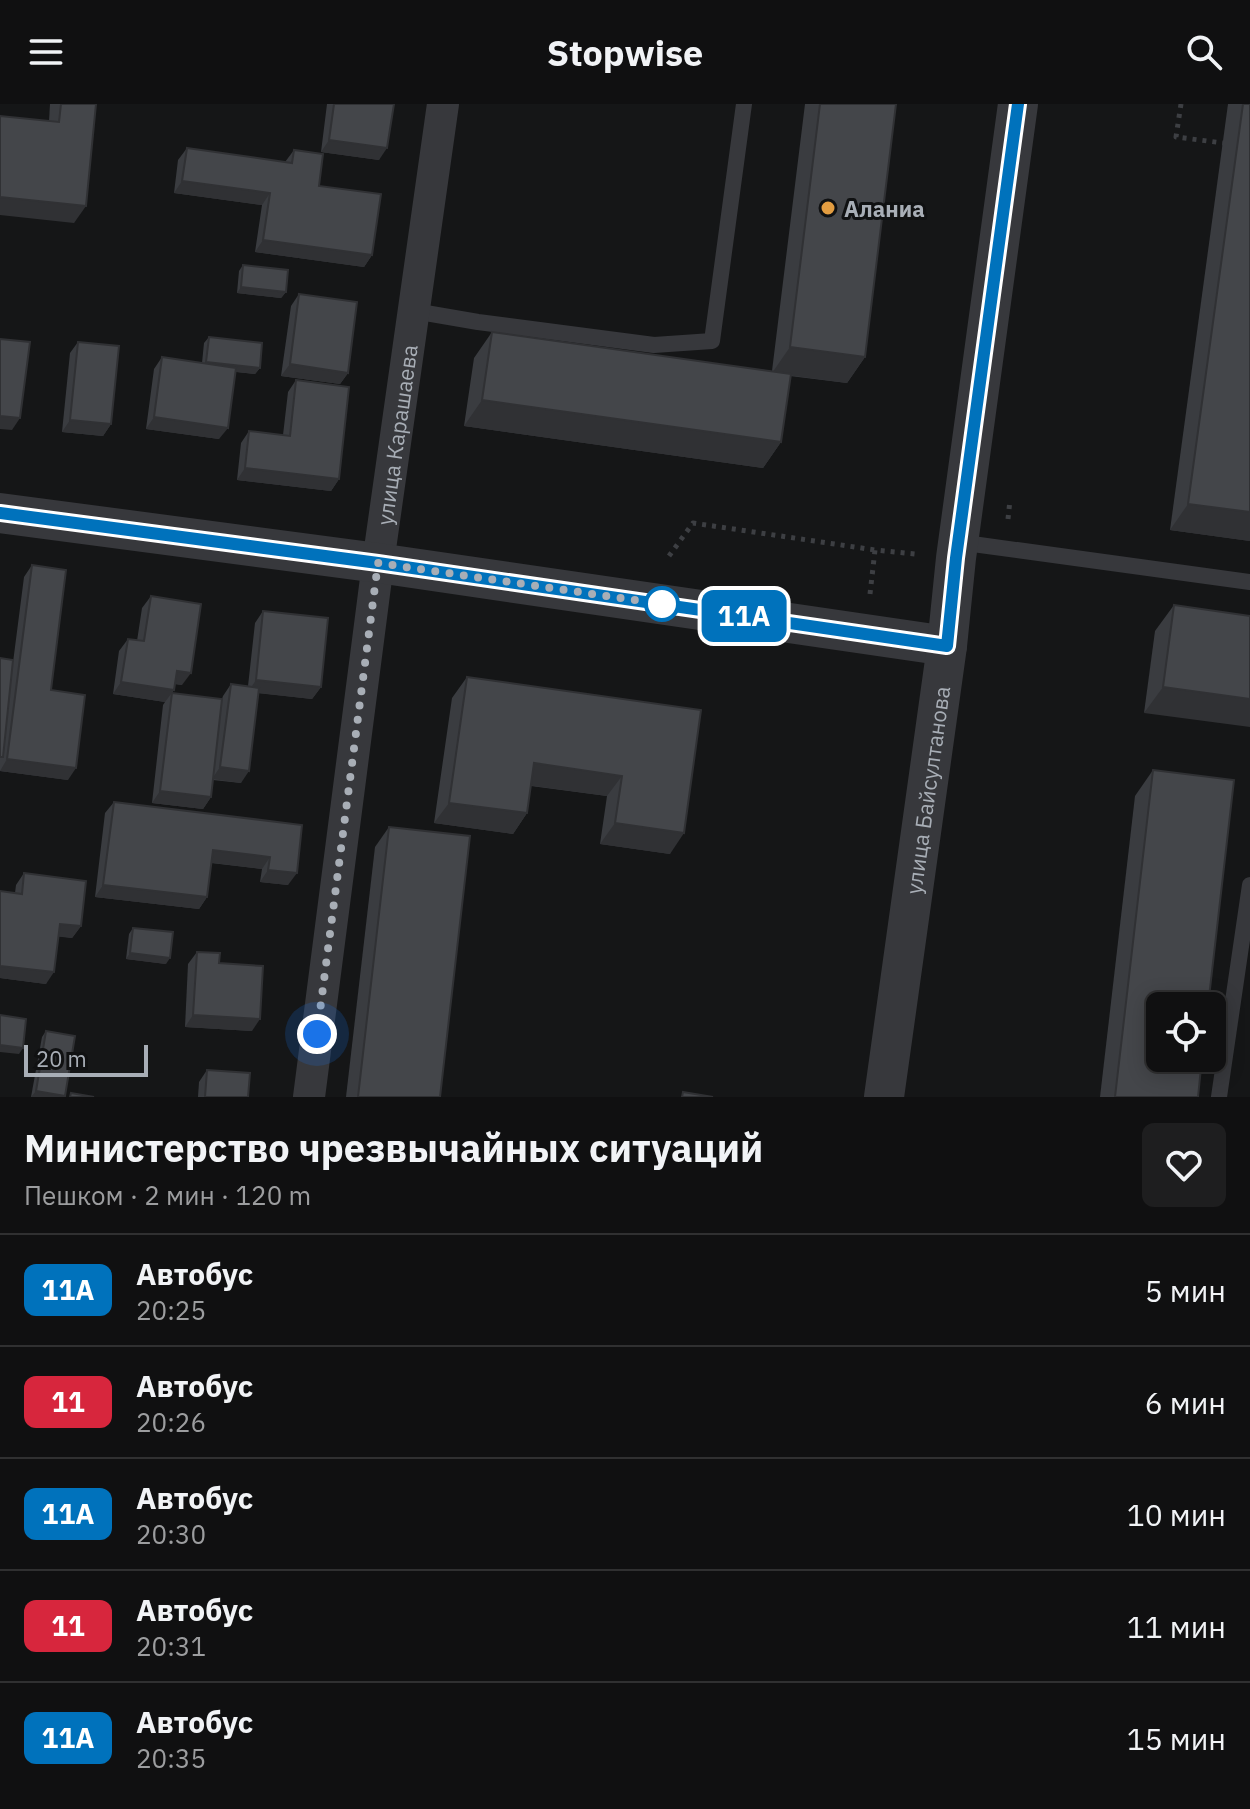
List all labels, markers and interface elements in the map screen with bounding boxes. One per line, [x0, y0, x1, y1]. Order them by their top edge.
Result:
text: Stopwise [547, 29, 703, 76]
icon: menu [24, 30, 68, 74]
icon: search [1182, 30, 1226, 74]
place label: Аланиа [844, 194, 925, 223]
marker: Аланиа [819, 199, 837, 217]
street label: улица Карашаева [369, 342, 423, 527]
unlabelled marker [645, 587, 679, 621]
line badge: 11А [698, 590, 790, 642]
text: 11А [718, 597, 770, 634]
street label: улица Байсултанова [898, 684, 956, 896]
map controls [1146, 992, 1226, 1072]
button: locate [1146, 992, 1226, 1072]
your location [297, 1014, 337, 1054]
scale bar [24, 1041, 148, 1077]
text: 20 m [36, 1044, 87, 1073]
text: Министерство чрезвычайных ситуаций [24, 1123, 763, 1172]
button: heart [1142, 1123, 1226, 1207]
text: Пешком · 2 мин · 120 m [24, 1178, 311, 1212]
text: Автобус [136, 1254, 253, 1293]
text: 11А [42, 1271, 94, 1308]
text: 5 мин [1145, 1271, 1226, 1310]
text: 20:25 [136, 1293, 206, 1327]
text: Автобус [136, 1366, 253, 1405]
text: 11 [51, 1383, 85, 1420]
text: 6 мин [1145, 1383, 1226, 1422]
text: 20:26 [136, 1405, 206, 1439]
text: Автобус [136, 1478, 253, 1517]
text: 11А [42, 1495, 94, 1532]
text: 10 мин [1127, 1495, 1226, 1534]
text: 20:30 [136, 1517, 206, 1551]
text: Автобус [136, 1590, 253, 1629]
text: 11 [51, 1607, 85, 1644]
text: 11 мин [1127, 1607, 1226, 1646]
text: 20:31 [136, 1629, 206, 1663]
text: Автобус [136, 1702, 253, 1741]
text: 11А [42, 1719, 94, 1756]
text: 15 мин [1127, 1719, 1226, 1758]
text: 20:35 [136, 1741, 206, 1775]

